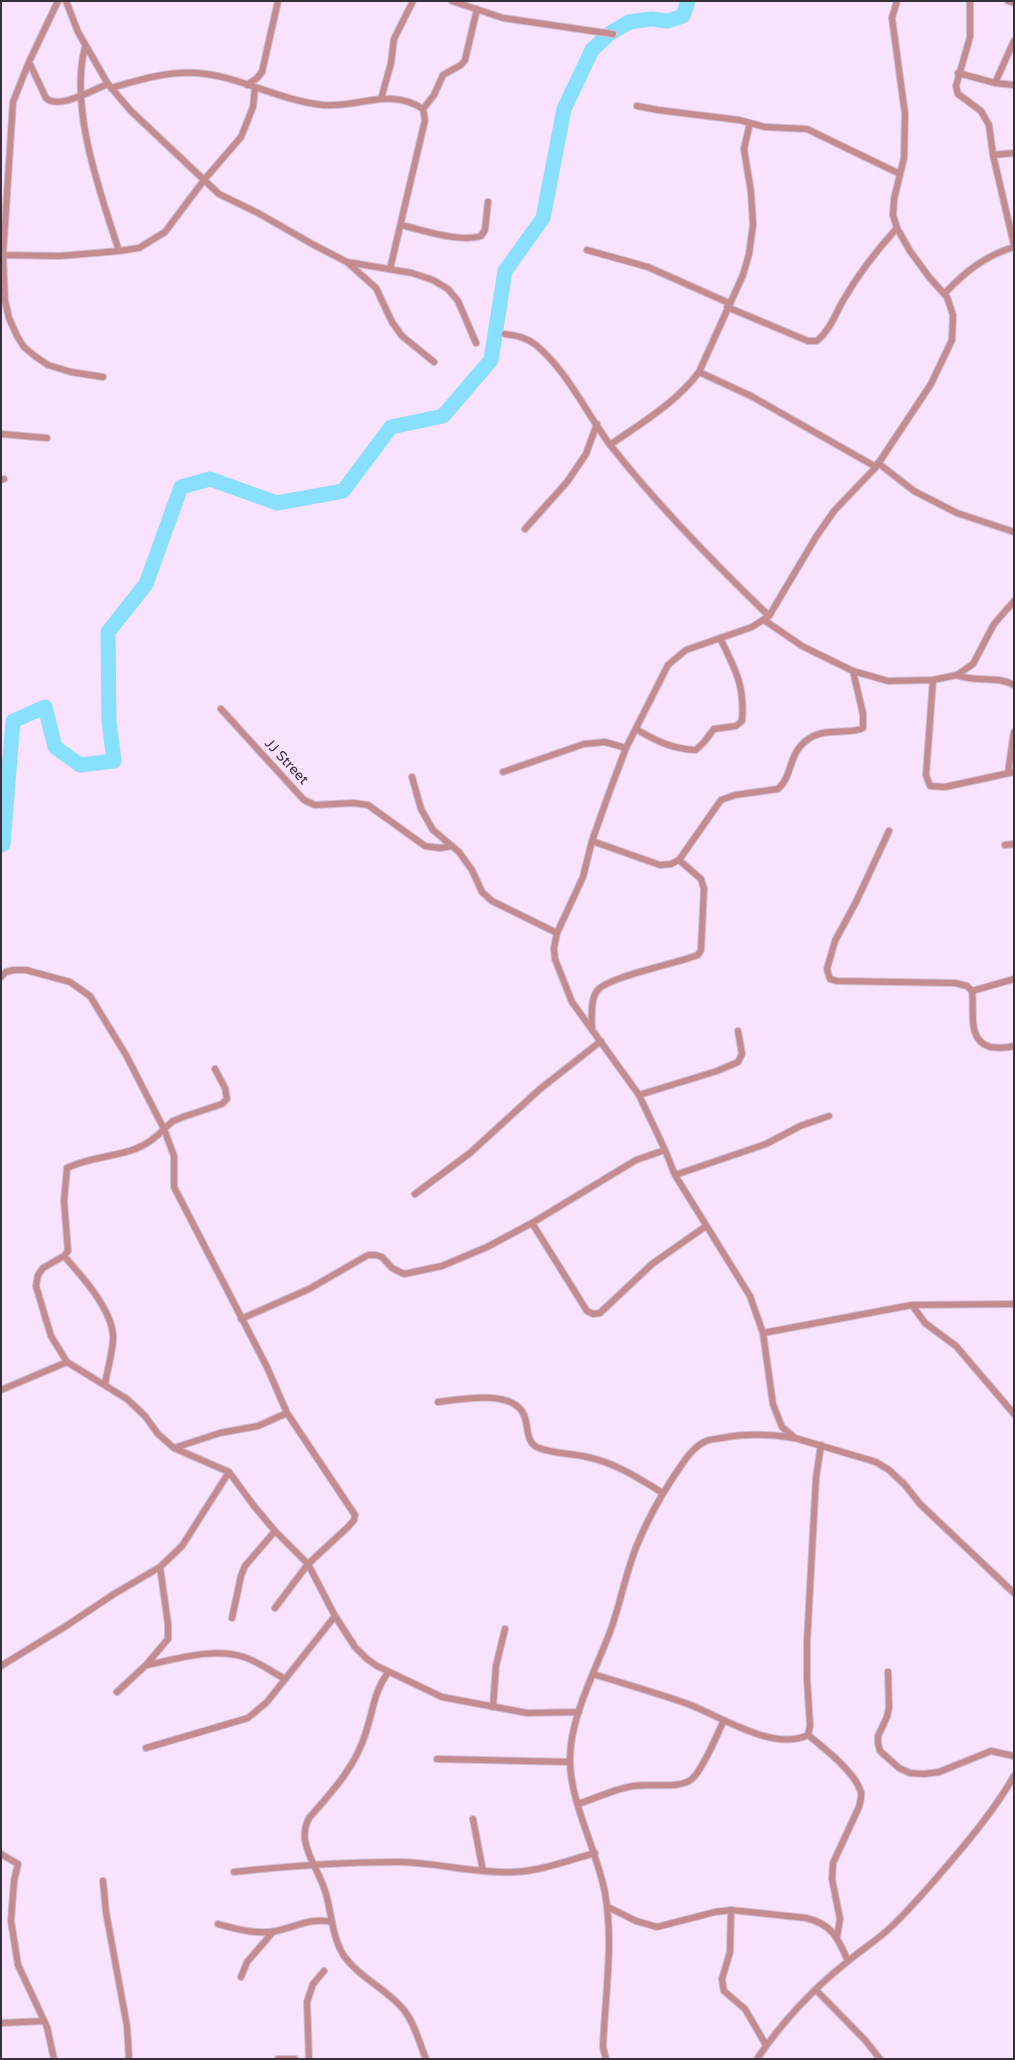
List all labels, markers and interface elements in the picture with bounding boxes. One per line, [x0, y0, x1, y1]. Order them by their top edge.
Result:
street label: JJ Street [261, 736, 311, 788]

